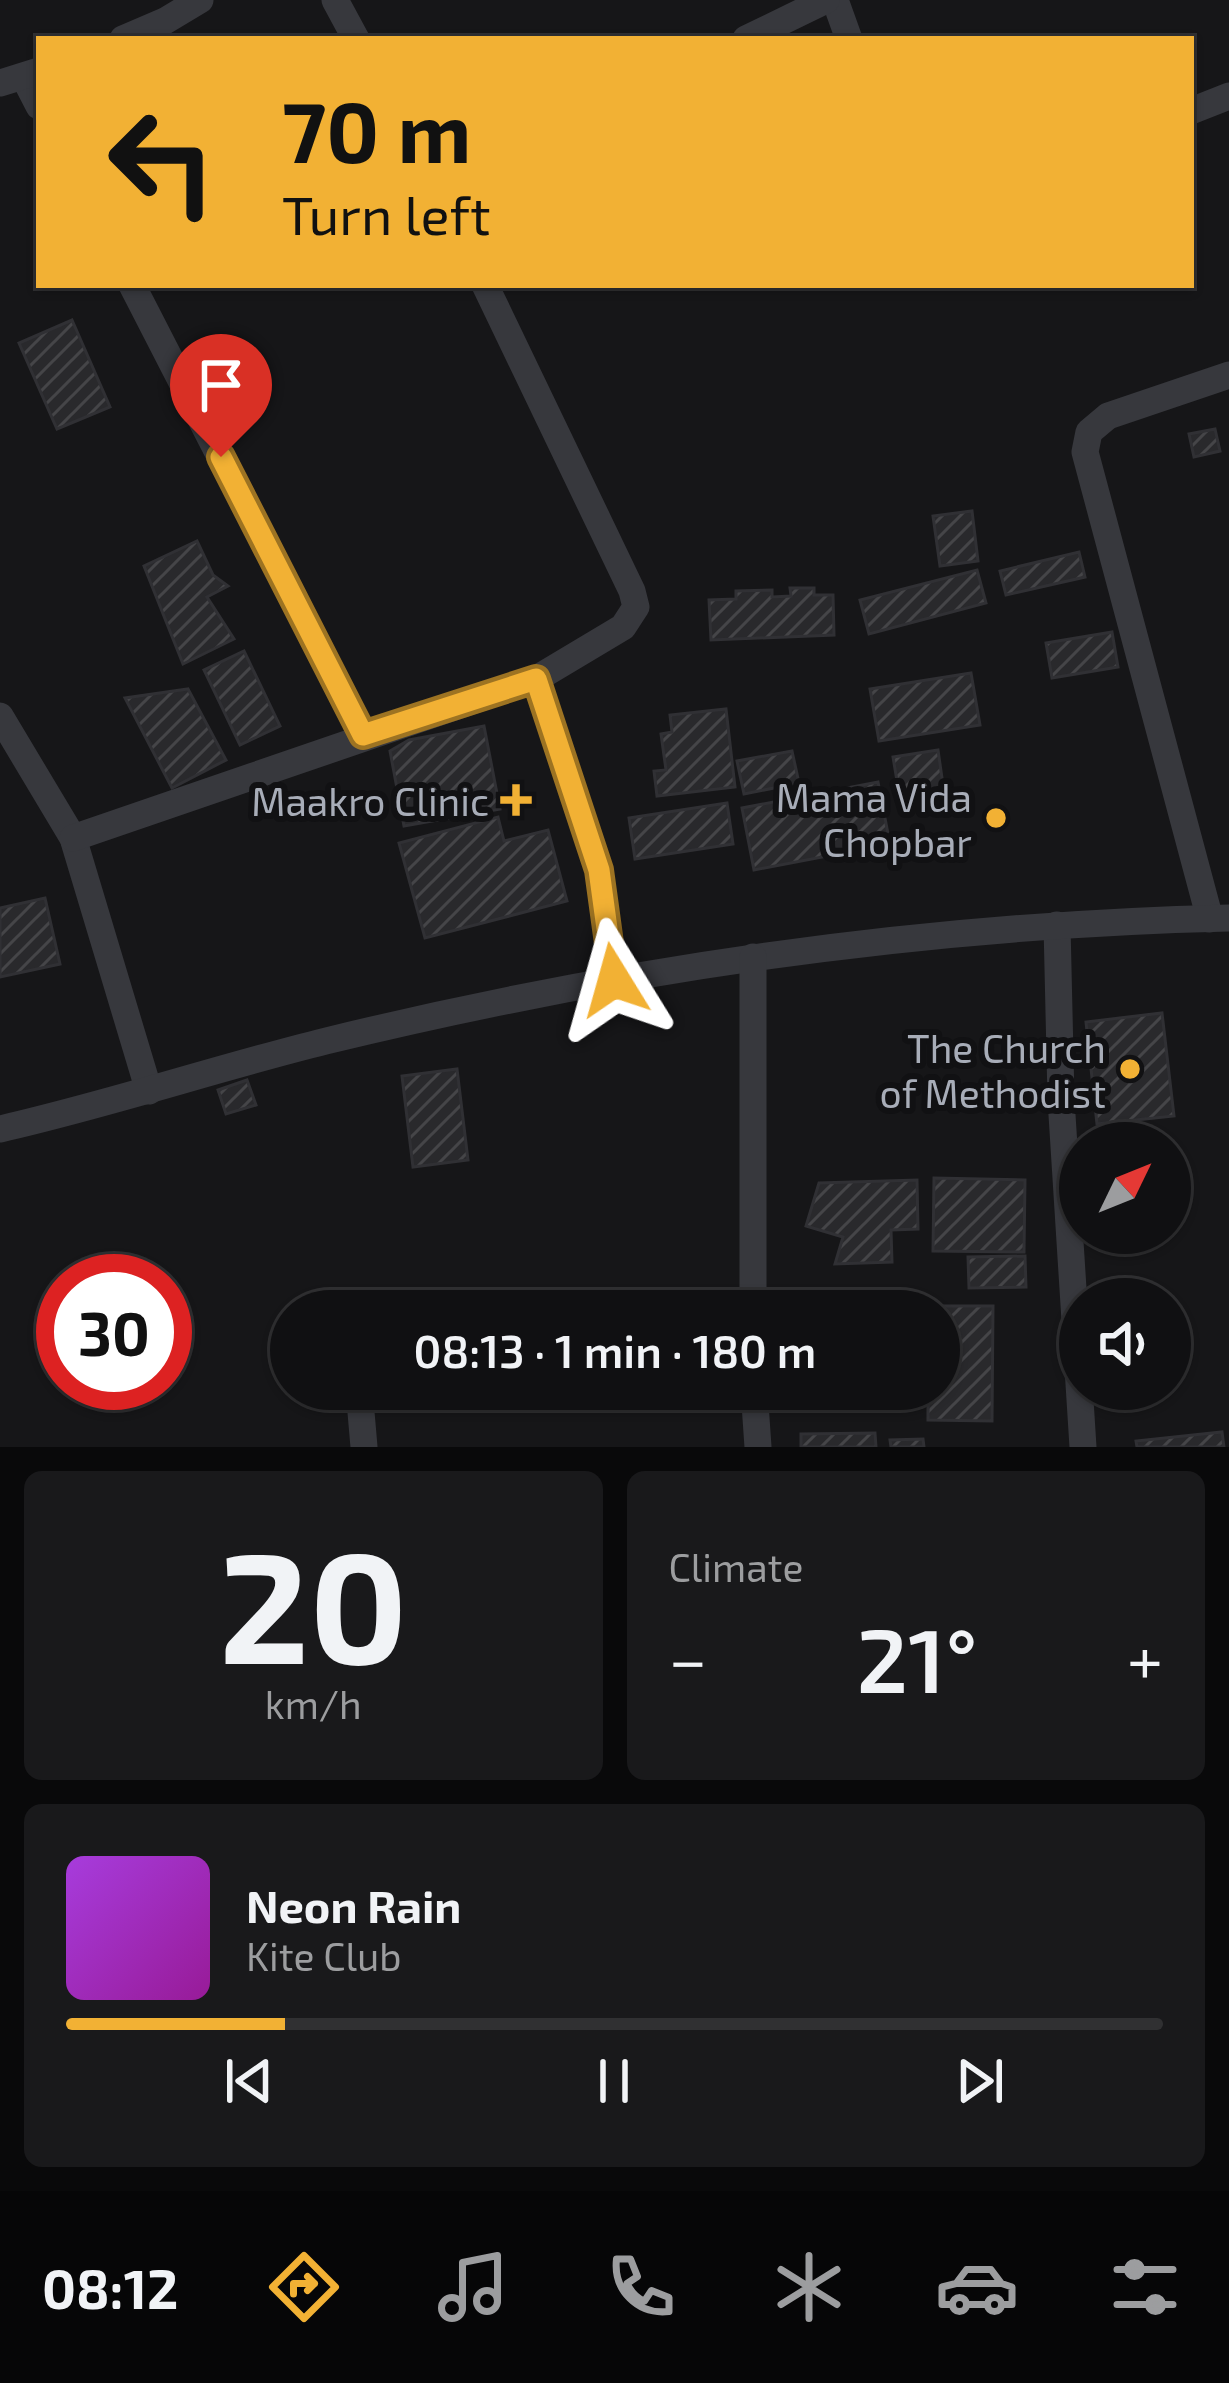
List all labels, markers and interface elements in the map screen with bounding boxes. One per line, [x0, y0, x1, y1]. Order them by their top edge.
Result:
text: 70 m [282, 79, 472, 180]
icon: left [84, 84, 240, 240]
text: Turn left [282, 181, 491, 246]
pin [170, 334, 272, 457]
icon: arrive [188, 352, 254, 418]
place label: Mama Vida Chopbar [776, 773, 972, 865]
place label: Maakro Clinic [251, 777, 489, 824]
marker: Maakro Clinic [500, 784, 532, 816]
marker: Mama Vida Chopbar [983, 805, 1009, 831]
position arrow [551, 917, 677, 1043]
place label: The Church of Methodist [880, 1024, 1106, 1116]
marker: The Church of Methodist [1117, 1056, 1143, 1082]
north arrow [1059, 1122, 1191, 1254]
map controls [1059, 1122, 1191, 1410]
speed limit sign: 30 [36, 1254, 192, 1410]
button: sound [1059, 1278, 1191, 1410]
text: 08:13 · 1 min · 180 m [414, 1323, 816, 1377]
text: 20 [219, 1508, 408, 1695]
text: Climate [669, 1543, 803, 1590]
text: 21° [856, 1603, 977, 1711]
text: − [669, 1618, 707, 1697]
text: + [1127, 1618, 1163, 1697]
text: km/h [265, 1680, 362, 1727]
text: Neon Rain [246, 1878, 461, 1932]
text: Kite Club [246, 1932, 402, 1979]
icon: previous [216, 2048, 282, 2114]
icon: pause [581, 2048, 647, 2114]
icon: next [947, 2048, 1013, 2114]
icon: directions [262, 2245, 346, 2329]
icon: music [431, 2245, 515, 2329]
icon: phone [599, 2245, 683, 2329]
icon: climate [767, 2245, 851, 2329]
icon: car [935, 2245, 1019, 2329]
icon: filters [1103, 2245, 1187, 2329]
text: 08:12 [42, 2255, 178, 2320]

